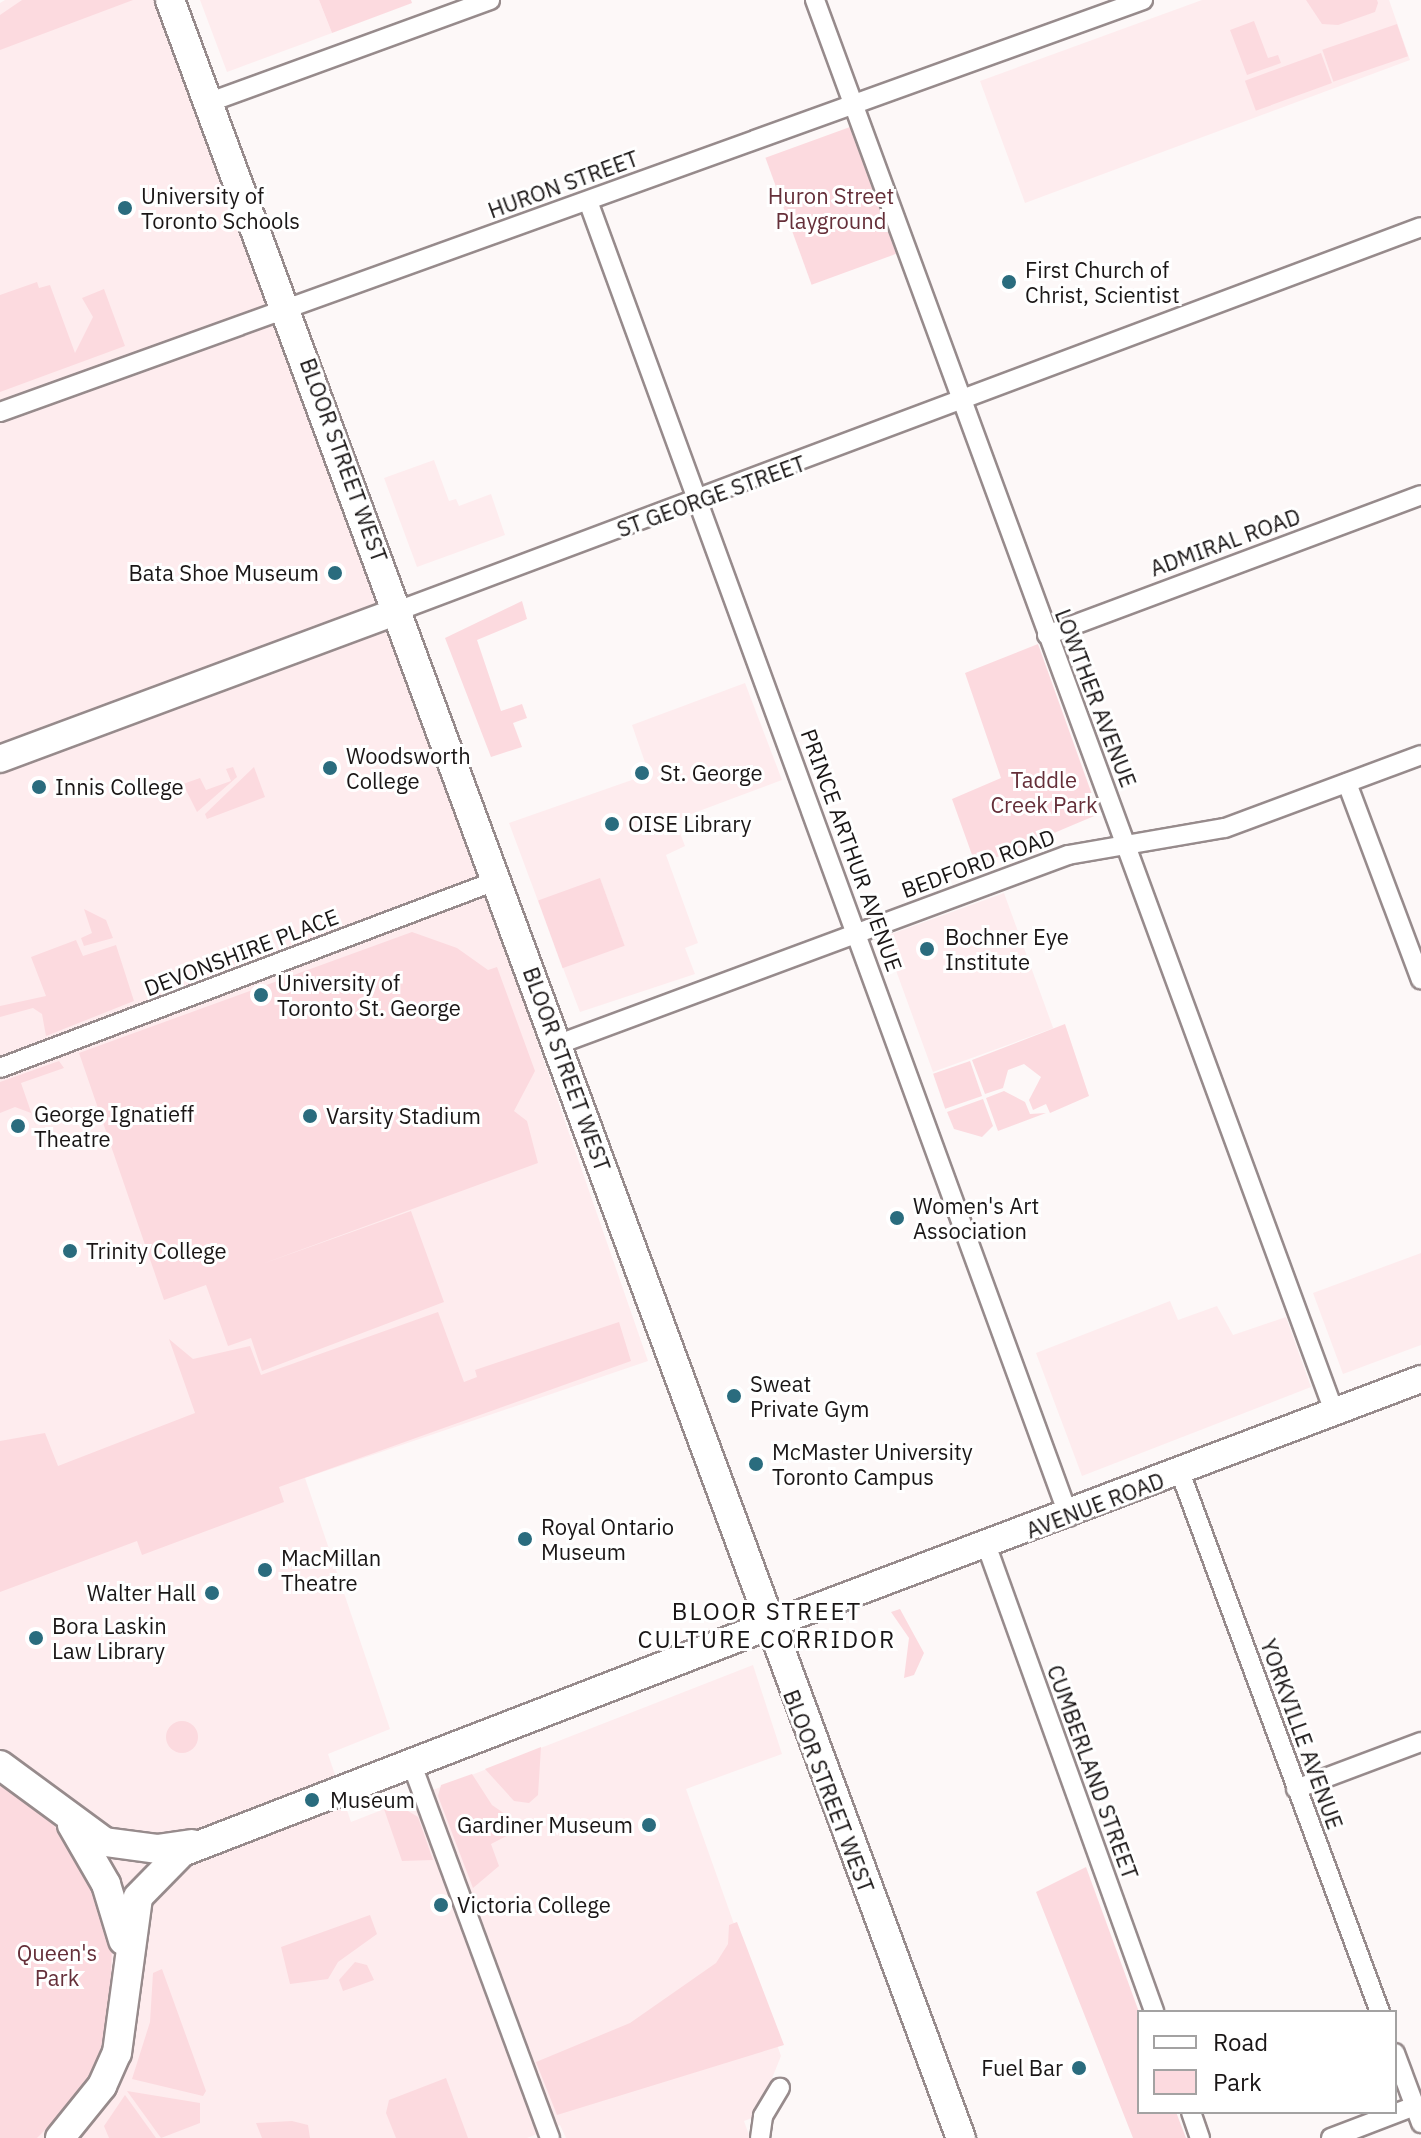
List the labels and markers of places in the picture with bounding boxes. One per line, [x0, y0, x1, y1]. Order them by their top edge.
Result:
place label: University of Toronto Schools [141, 182, 300, 234]
marker: University of Toronto Schools [116, 199, 134, 217]
place label: First Church of Christ, Scientist [1025, 256, 1180, 308]
marker: First Church of Christ, Scientist [1000, 273, 1018, 291]
place label: Bata Shoe Museum [129, 560, 319, 586]
marker: Bata Shoe Museum [326, 564, 344, 582]
place label: Woodsworth College [346, 742, 471, 794]
marker: Woodsworth College [321, 759, 339, 777]
place label: St. George [660, 760, 762, 786]
marker: St. George [631, 762, 653, 784]
place label: Innis College [55, 774, 184, 800]
marker: Innis College [30, 778, 48, 796]
place label: OISE Library [628, 811, 751, 837]
marker: OISE Library [603, 815, 621, 833]
place label: Bochner Eye Institute [945, 923, 1069, 974]
marker: Bochner Eye Institute [916, 938, 938, 960]
place label: University of Toronto St. George [277, 969, 461, 1020]
marker: University of Toronto St. George [252, 986, 270, 1004]
place label: George Ignatieff Theatre [34, 1100, 194, 1152]
place label: Varsity Stadium [326, 1103, 481, 1129]
marker: Varsity Stadium [301, 1107, 319, 1125]
marker: George Ignatieff Theatre [9, 1117, 27, 1135]
place label: Women's Art Association [913, 1192, 1039, 1244]
marker: Women's Art Association [888, 1209, 906, 1227]
place label: Trinity College [86, 1238, 227, 1264]
marker: Trinity College [61, 1242, 79, 1260]
place label: Sweat Private Gym [750, 1370, 869, 1422]
marker: Sweat Private Gym [725, 1387, 743, 1405]
place label: McMaster University Toronto Campus [772, 1438, 973, 1490]
marker: McMaster University Toronto Campus [747, 1455, 765, 1473]
place label: Royal Ontario Museum [541, 1513, 674, 1564]
marker: Royal Ontario Museum [516, 1530, 534, 1548]
place label: MacMillan Theatre [281, 1544, 381, 1596]
marker: MacMillan Theatre [256, 1561, 274, 1579]
place label: Walter Hall [87, 1580, 196, 1606]
marker: Walter Hall [203, 1584, 221, 1602]
place label: Bora Laskin Law Library [52, 1612, 167, 1664]
marker: Bora Laskin Law Library [27, 1629, 45, 1647]
place label: Museum [330, 1787, 415, 1813]
marker: Museum [301, 1789, 323, 1811]
place label: Gardiner Museum [457, 1812, 633, 1838]
marker: Gardiner Museum [640, 1816, 658, 1834]
place label: Victoria College [457, 1892, 611, 1918]
marker: Victoria College [432, 1896, 450, 1914]
place label: Fuel Bar [981, 2055, 1063, 2081]
marker: Fuel Bar [1070, 2059, 1088, 2077]

